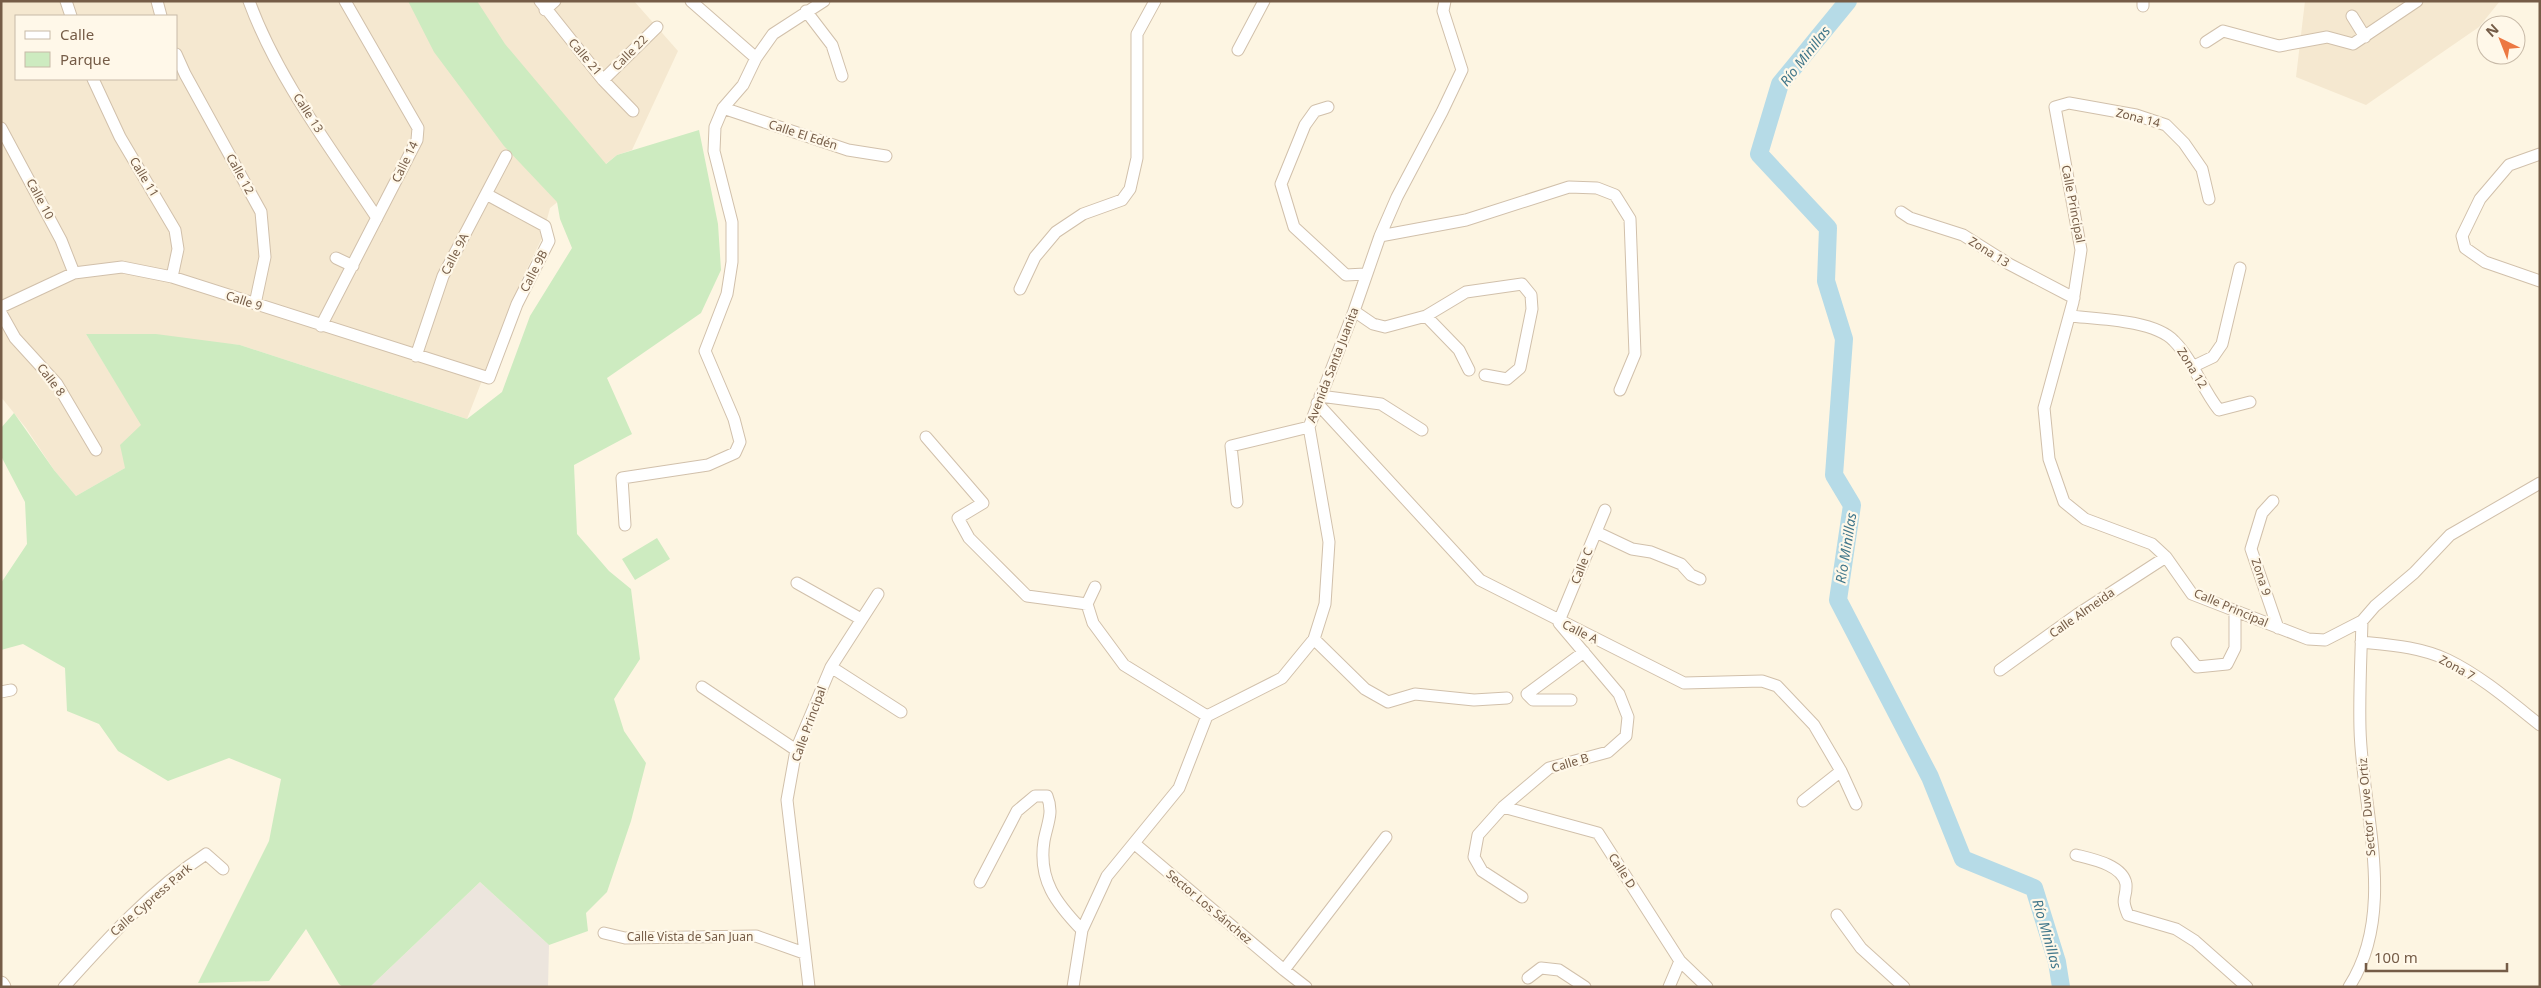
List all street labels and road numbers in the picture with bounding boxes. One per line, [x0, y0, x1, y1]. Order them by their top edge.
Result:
street label: Calle 22 [608, 31, 651, 74]
street label: Calle 21 [565, 34, 606, 79]
street label: Calle 13 [289, 90, 328, 136]
street label: Zona 14 [2114, 104, 2162, 131]
street label: Calle El Edén [767, 115, 840, 154]
street label: Calle 14 [387, 138, 422, 185]
street label: Calle 12 [222, 150, 259, 197]
street label: Calle 11 [126, 153, 163, 200]
street label: Calle Principal [2058, 163, 2089, 244]
street label: Calle 10 [23, 175, 58, 222]
street label: Calle 9A [437, 230, 472, 278]
street label: Zona 13 [1966, 232, 2013, 271]
street label: Calle 9B [516, 247, 551, 295]
street label: Calle 9 [224, 287, 265, 314]
street label: Avenida Santa Juanita [1303, 305, 1362, 425]
street label: Zona 12 [2173, 344, 2212, 391]
street label: Calle 8 [33, 360, 70, 400]
street label: Calle C [1567, 545, 1597, 587]
street label: Zona 9 [2247, 556, 2276, 598]
street label: Calle Almeida [2046, 584, 2118, 641]
street label: Calle Principal [2191, 584, 2271, 631]
street label: Calle A [1559, 616, 1601, 648]
street label: Zona 7 [2436, 651, 2478, 684]
street label: Calle Principal [787, 684, 830, 764]
street label: Calle B [1549, 749, 1591, 776]
street label: Sector Duve Ortiz [2354, 757, 2379, 857]
street label: Calle D [1605, 850, 1640, 892]
street label: Calle Cypress Park [106, 859, 196, 940]
street label: Sector Los Sánchez [1163, 866, 1256, 948]
street label: Calle Vista de San Juan [627, 928, 753, 945]

